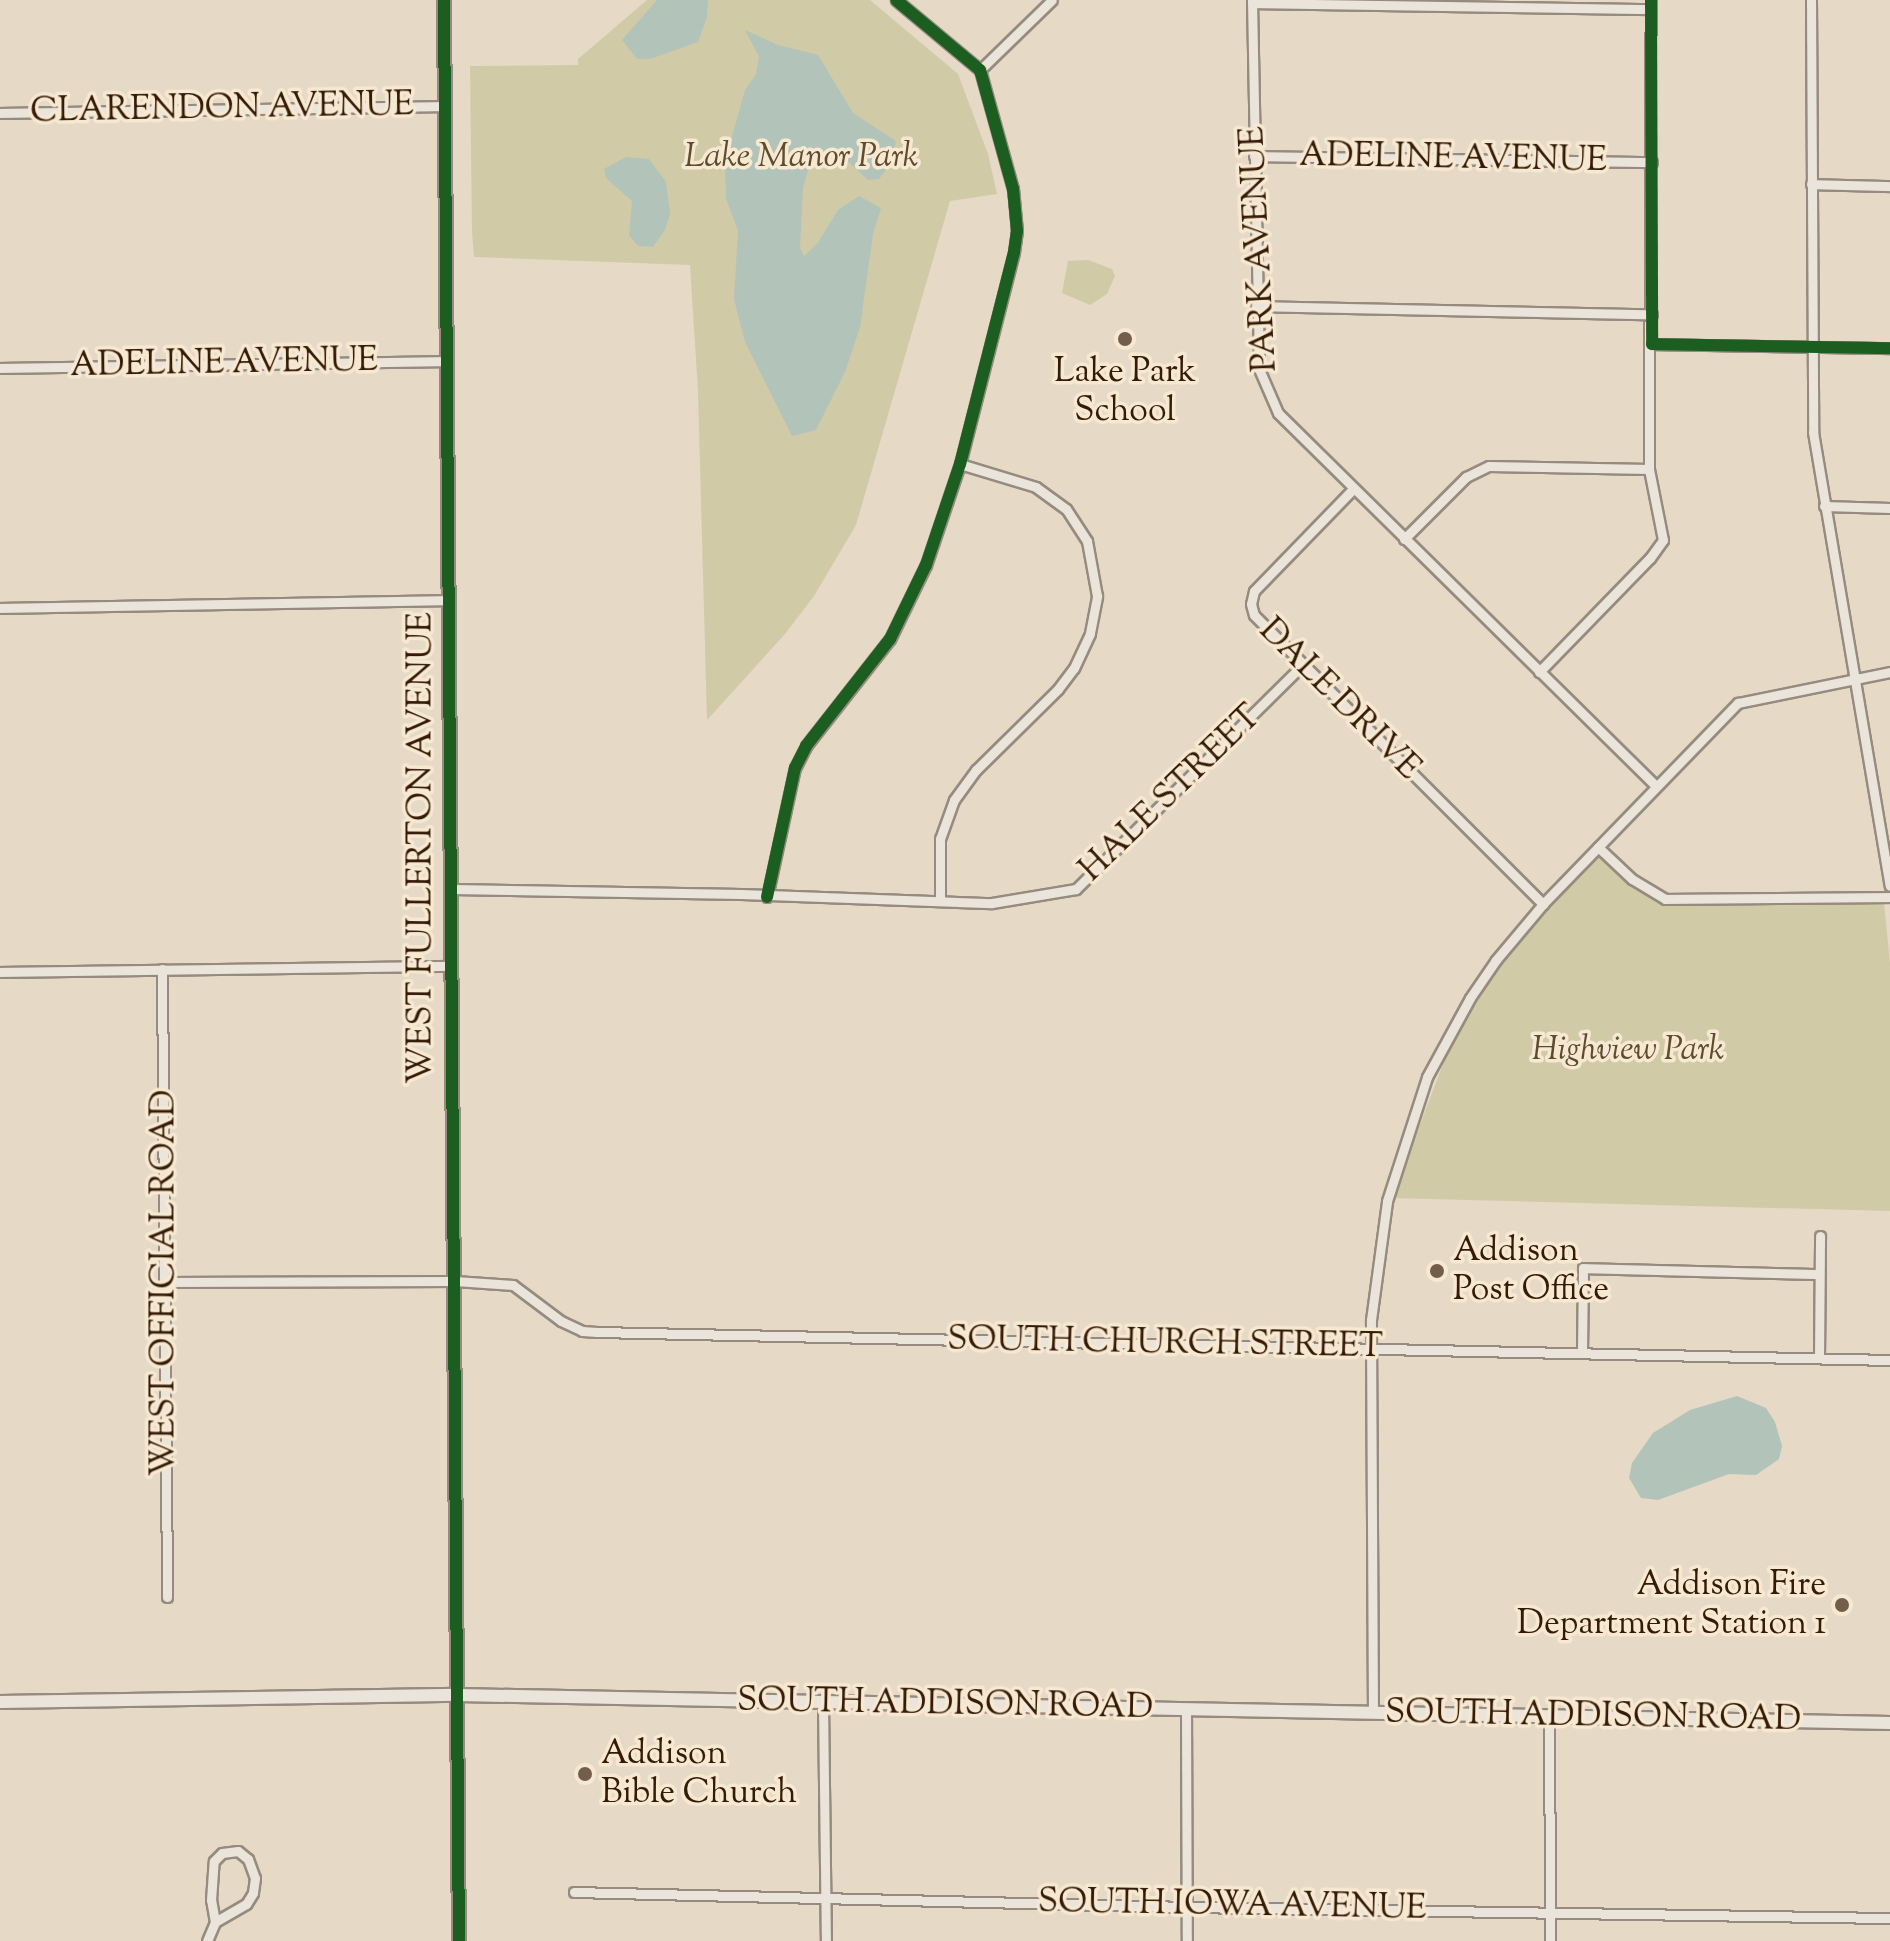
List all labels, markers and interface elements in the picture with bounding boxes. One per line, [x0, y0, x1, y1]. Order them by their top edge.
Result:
street label: CLARENDON AVENUE [30, 85, 414, 133]
street label: PARK AVENUE [1233, 125, 1287, 373]
street label: ADELINE AVENUE [1299, 136, 1607, 182]
park label: Lake Manor Park [684, 138, 918, 178]
marker: Lake Park School [1116, 330, 1134, 348]
street label: ADELINE AVENUE [70, 341, 378, 387]
place label: Lake Park School [1054, 352, 1196, 432]
street label: DALE DRIVE [1250, 611, 1428, 789]
street label: WEST FULLERTON AVENUE [402, 612, 442, 1084]
street label: HALE STREET [1072, 697, 1270, 891]
park label: Highview Park [1532, 1031, 1724, 1071]
street label: WEST OFFICIAL ROAD [145, 1090, 185, 1476]
place label: Addison Post Office [1453, 1231, 1609, 1310]
marker: Addison Post Office [1428, 1262, 1446, 1280]
street label: SOUTH CHURCH STREET [947, 1320, 1383, 1368]
place label: Addison Fire Department Station 1 [1517, 1565, 1826, 1644]
marker: Addison Fire Department Station 1 [1833, 1596, 1851, 1614]
street label: SOUTH ADDISON ROAD [737, 1681, 1153, 1729]
street label: SOUTH ADDISON ROAD [1385, 1693, 1801, 1741]
place label: Addison Bible Church [601, 1734, 797, 1814]
marker: Addison Bible Church [576, 1765, 594, 1783]
street label: SOUTH IOWA AVENUE [1037, 1882, 1427, 1930]

